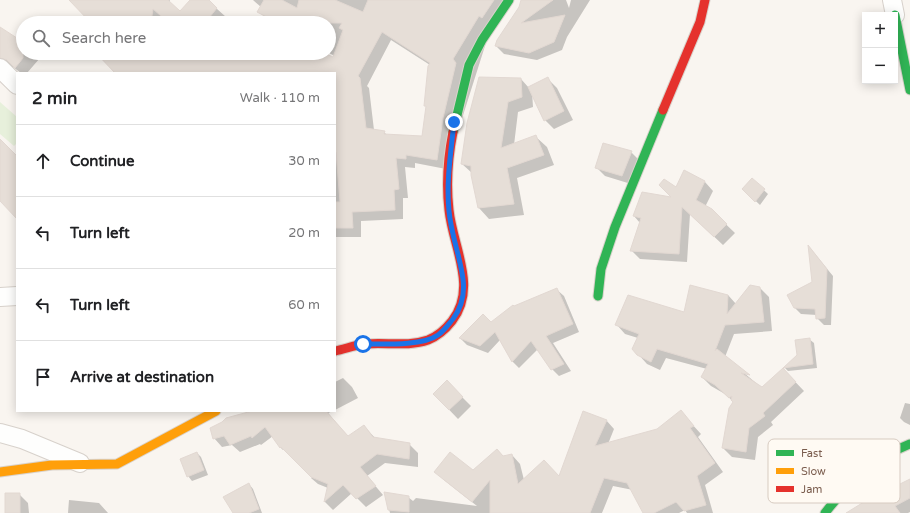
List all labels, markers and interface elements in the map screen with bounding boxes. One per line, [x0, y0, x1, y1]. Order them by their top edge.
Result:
map controls [862, 12, 898, 84]
button: + [862, 12, 898, 48]
search box [16, 16, 336, 60]
icon: search [30, 27, 52, 49]
text: Search here [62, 29, 146, 47]
button: − [862, 48, 898, 84]
text: 2 min [32, 88, 77, 109]
text: Walk · 110 m [240, 90, 320, 106]
route end [445, 113, 463, 131]
icon: ahead [32, 150, 54, 172]
text: Continue [70, 152, 134, 170]
text: 30 m [288, 153, 320, 169]
icon: left [32, 222, 54, 244]
text: Turn left [70, 224, 130, 242]
text: 20 m [288, 225, 320, 241]
icon: left [32, 294, 54, 316]
text: Turn left [70, 296, 130, 314]
text: 60 m [288, 297, 320, 313]
route start [354, 335, 372, 353]
icon: arrive [32, 366, 54, 388]
text: Arrive at destination [70, 368, 214, 386]
legend [768, 439, 900, 503]
text: Fast [801, 447, 822, 460]
text: Slow [801, 465, 826, 478]
text: Jam [801, 483, 822, 496]

